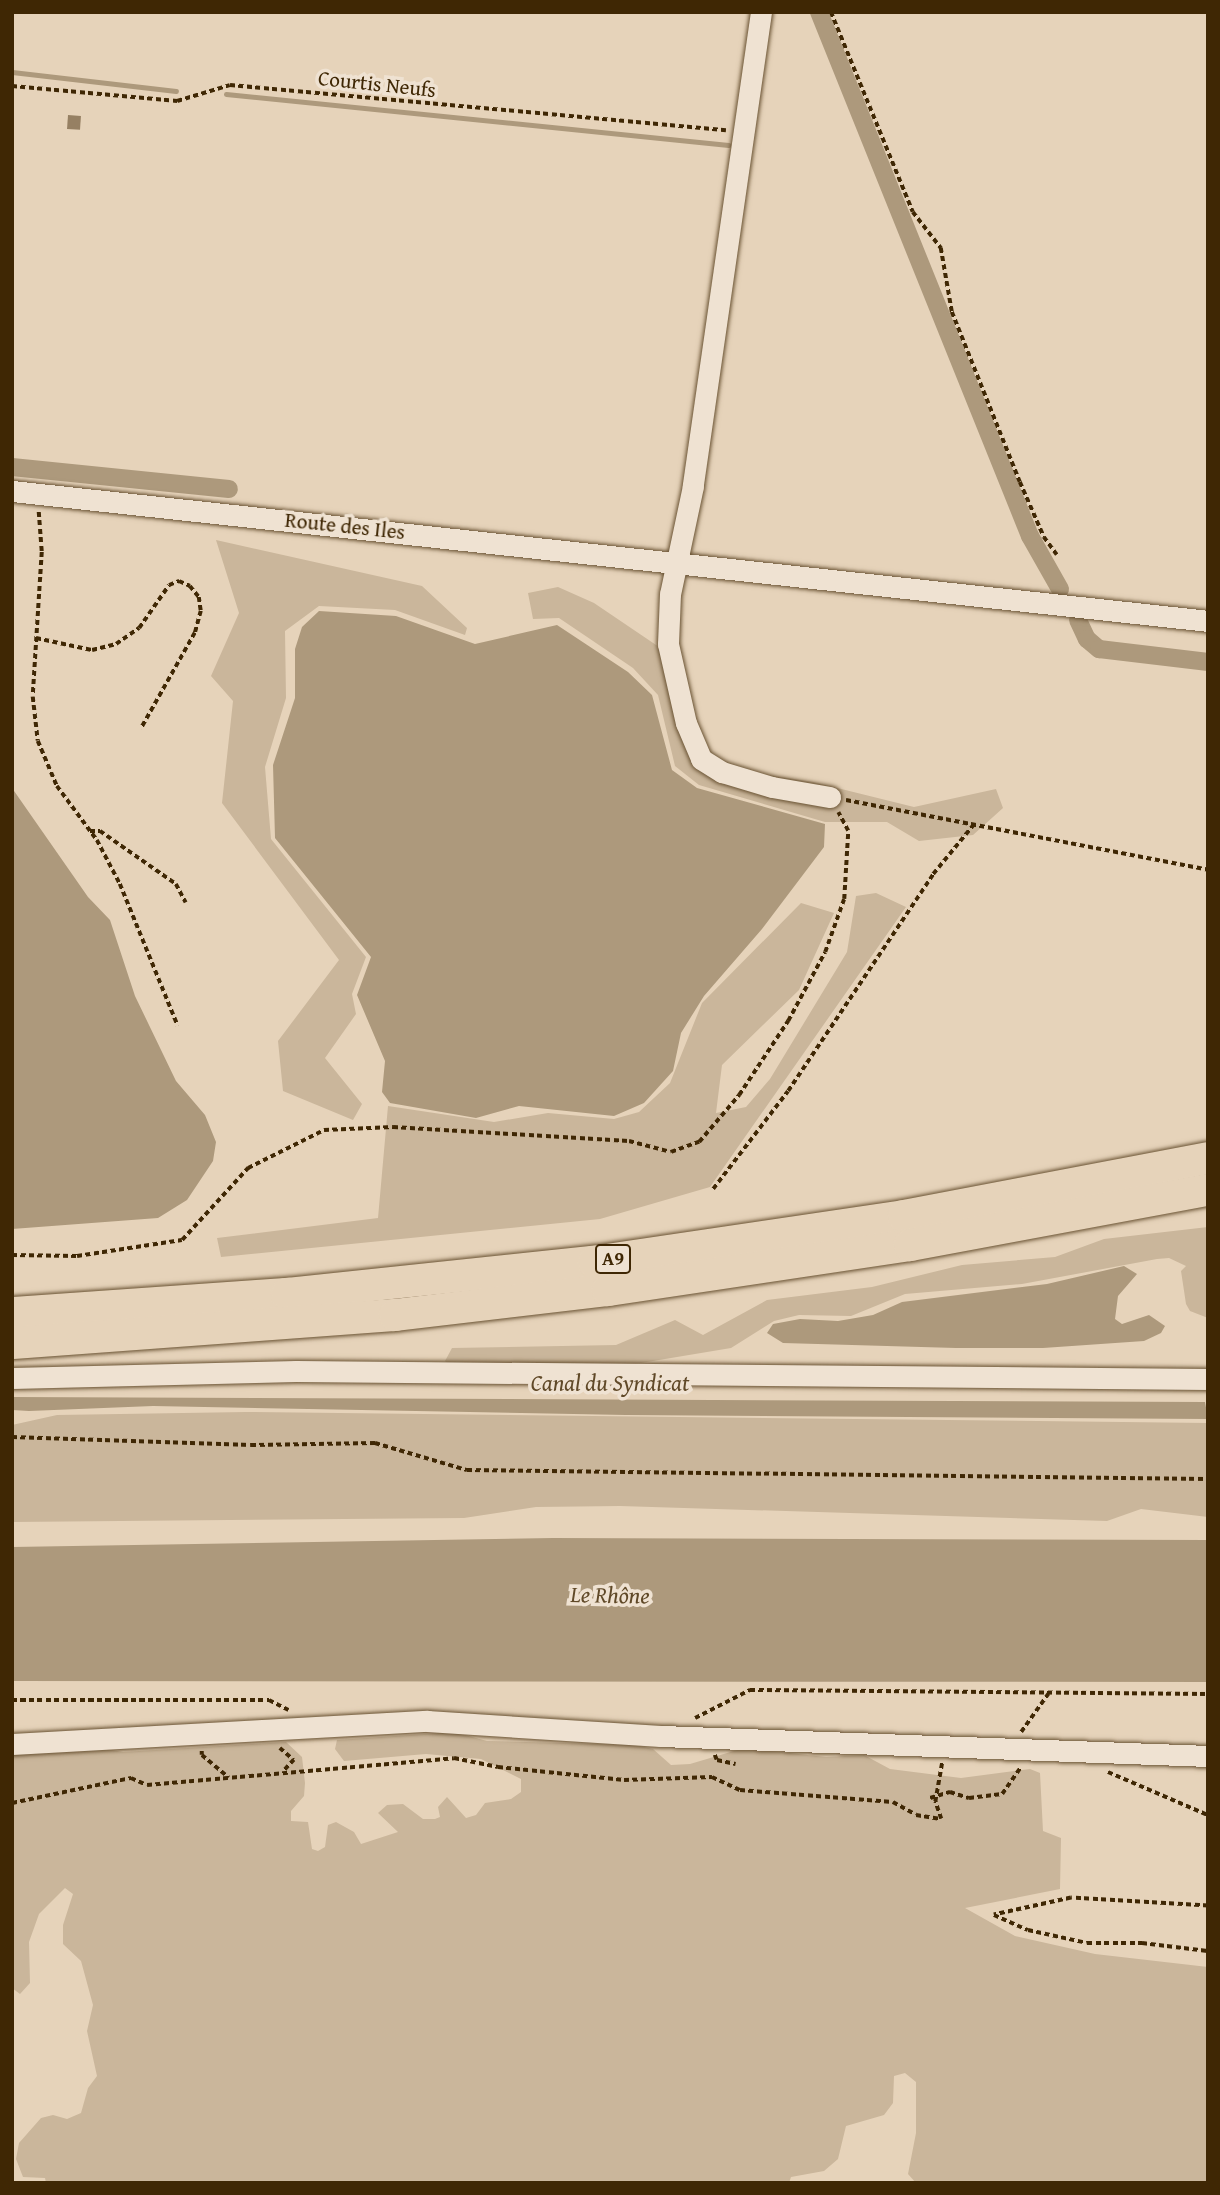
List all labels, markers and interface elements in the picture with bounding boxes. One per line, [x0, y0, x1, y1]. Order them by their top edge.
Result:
street label: Courtis Neufs [317, 65, 437, 103]
street label: Route des Iles [284, 507, 406, 545]
road number: A9 [594, 1244, 632, 1274]
water label: Canal du Syndicat [531, 1369, 689, 1397]
water label: Le Rhône [570, 1581, 650, 1609]

